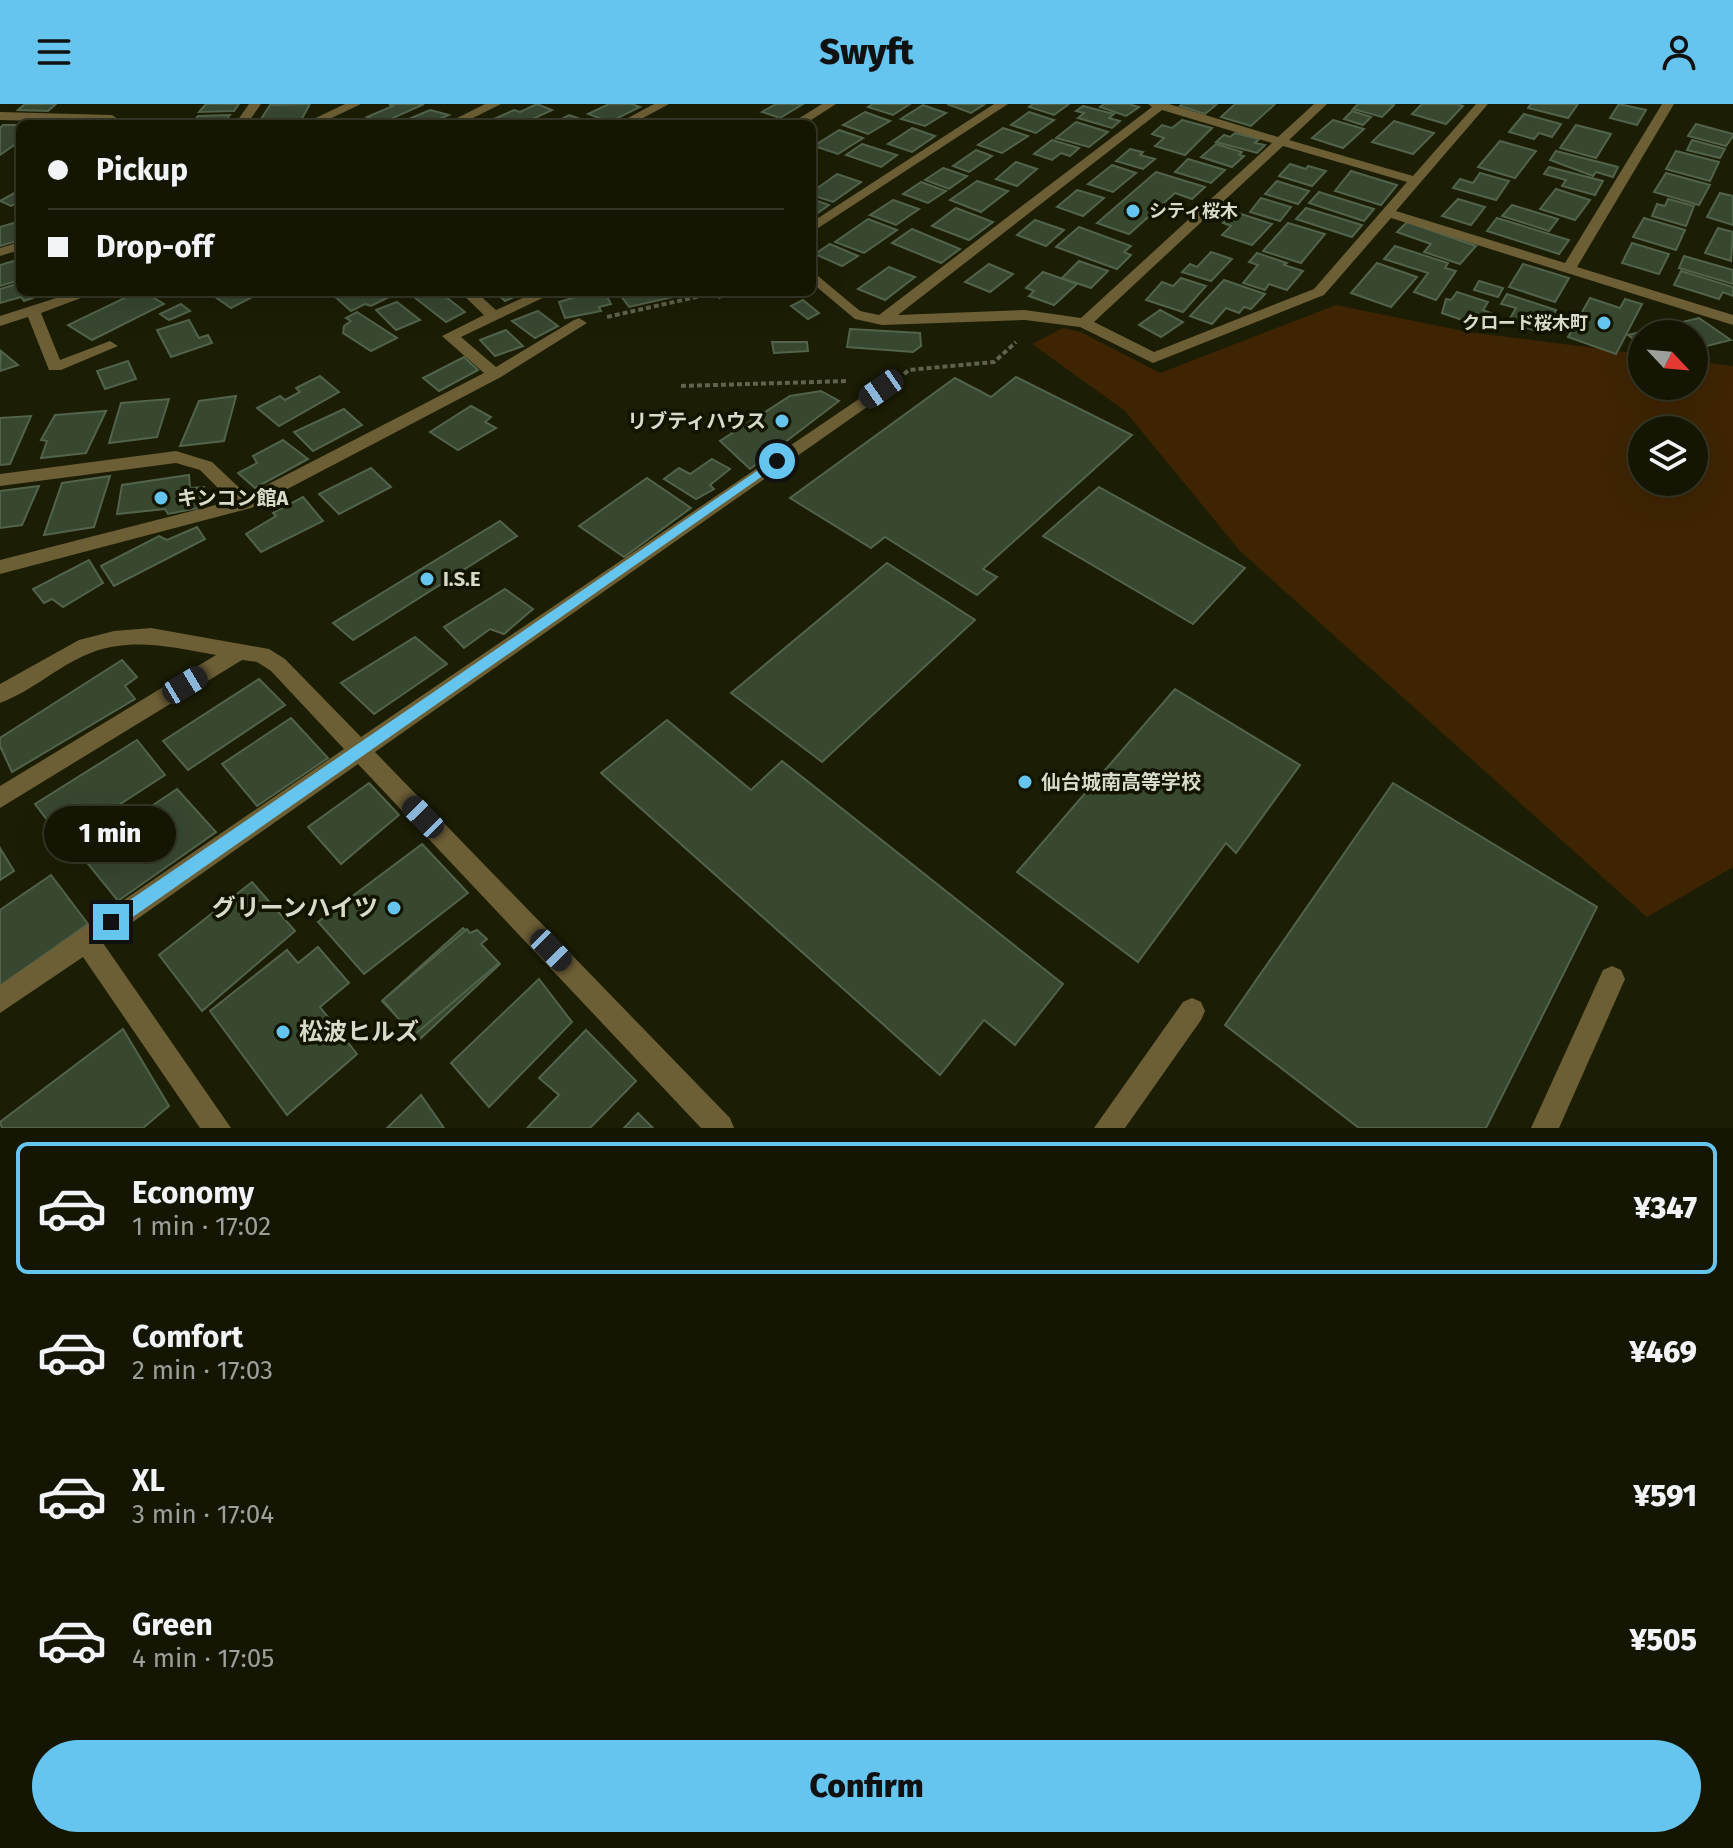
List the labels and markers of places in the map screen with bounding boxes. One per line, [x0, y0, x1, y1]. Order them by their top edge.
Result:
place label: シティ桜木 [1149, 200, 1238, 222]
marker: シティ桜木 [1124, 202, 1142, 220]
place label: クロード桜木町 [1462, 312, 1588, 334]
marker: クロード桜木町 [1595, 314, 1613, 332]
place label: リブティハウス [627, 409, 766, 433]
marker: リブティハウス [773, 412, 791, 430]
place label: キンコン館A [177, 486, 289, 510]
marker: キンコン館A [152, 489, 170, 507]
place label: I.S.E [443, 567, 480, 591]
marker: I.S.E [418, 570, 436, 588]
place label: 仙台城南高等学校 [1041, 770, 1201, 794]
marker: 仙台城南高等学校 [1016, 773, 1034, 791]
place label: グリーンハイツ [212, 894, 378, 922]
marker: グリーンハイツ [385, 899, 403, 917]
place label: 松波ヒルズ [299, 1018, 419, 1046]
marker: 松波ヒルズ [274, 1023, 292, 1041]

